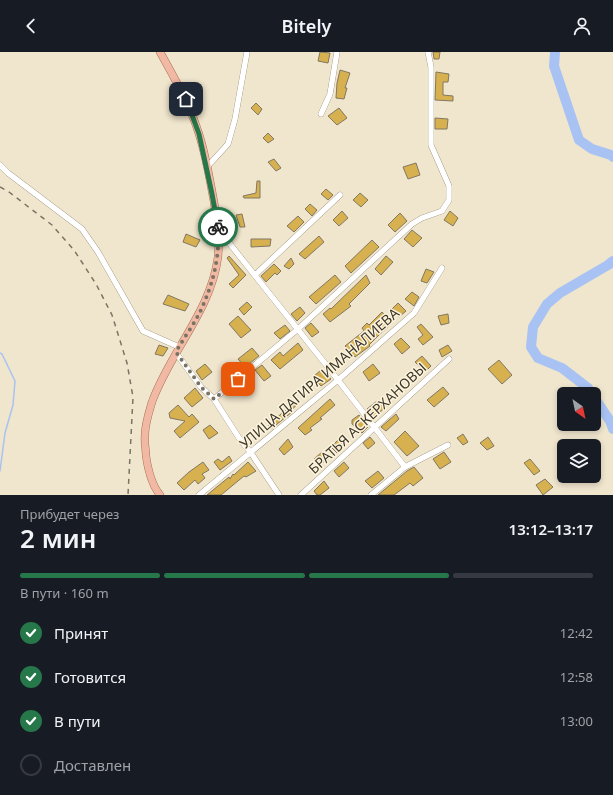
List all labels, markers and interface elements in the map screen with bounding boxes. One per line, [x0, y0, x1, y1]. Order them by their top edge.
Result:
text: Bitely [282, 14, 331, 38]
icon: back [20, 15, 42, 37]
icon: person [571, 15, 593, 37]
pin [169, 82, 203, 116]
icon: home [175, 88, 197, 110]
courier [198, 207, 238, 247]
icon: bike [207, 216, 229, 238]
street label: УЛИЦА ДАГИРА ИМАНАЛИЕВА [235, 303, 403, 453]
street label: БРАТЬЯ АСКЕРХАНОВЫ [304, 358, 430, 478]
pin [221, 362, 255, 396]
icon: bag [227, 368, 249, 390]
north arrow [557, 387, 601, 431]
map controls [557, 387, 601, 483]
button: layers [557, 439, 601, 483]
text: Прибудет через [20, 505, 119, 523]
text: 13:12–13:17 [509, 519, 593, 539]
text: 2 мин [20, 520, 96, 556]
text: В пути · 160 m [20, 584, 109, 602]
icon: check [20, 622, 42, 644]
text: Принят [54, 623, 108, 643]
text: 12:42 [560, 624, 593, 642]
icon: check [20, 666, 42, 688]
text: Готовится [54, 667, 126, 687]
text: 12:58 [560, 668, 593, 686]
icon: check [20, 710, 42, 732]
text: В пути [54, 711, 101, 731]
text: 13:00 [560, 712, 593, 730]
text: Доставлен [54, 755, 131, 775]

